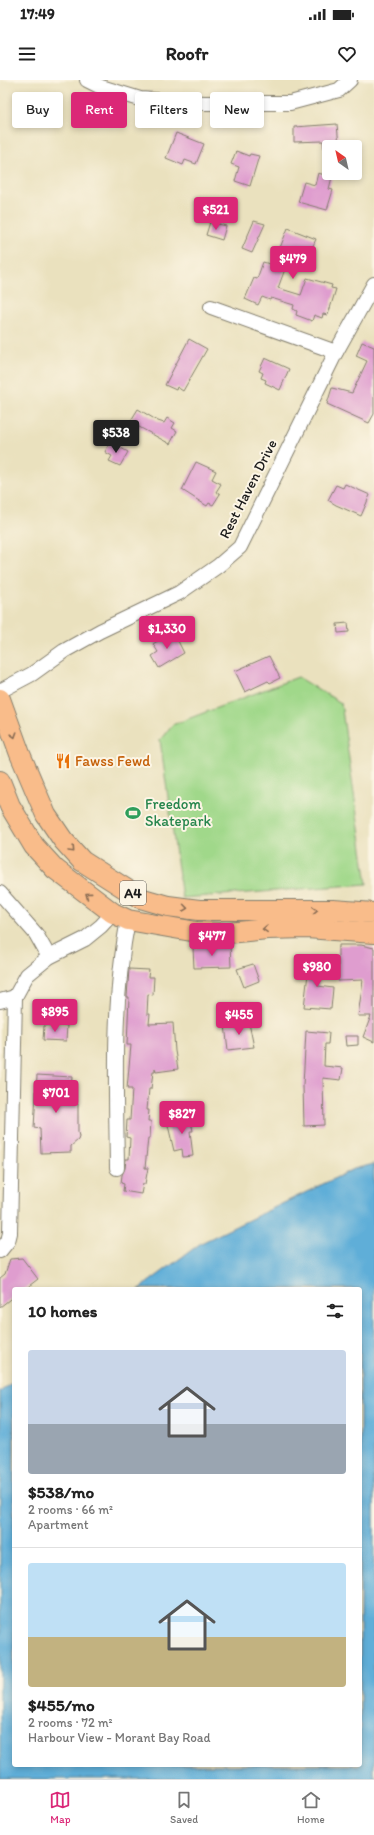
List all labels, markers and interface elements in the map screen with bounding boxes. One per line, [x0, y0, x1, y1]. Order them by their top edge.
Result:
text: 17:49 [20, 5, 55, 23]
icon: menu [16, 43, 38, 65]
text: Roofr [166, 43, 208, 65]
icon: heart [336, 43, 358, 65]
chip: Buy [12, 92, 63, 128]
chip: Rent [71, 92, 127, 128]
chip: Filters [135, 92, 202, 128]
chip: New [210, 92, 264, 128]
north arrow [322, 140, 362, 180]
map controls [322, 140, 362, 180]
pin: $521 [192, 197, 240, 231]
text: $521 [203, 202, 229, 217]
pin: $479 [269, 246, 317, 280]
text: $479 [279, 251, 307, 266]
pin: $538 [92, 420, 140, 454]
text: $538 [102, 425, 130, 440]
street label: Rest Haven Drive [215, 436, 281, 542]
pin: $1,330 [134, 616, 200, 650]
text: $1,330 [148, 621, 186, 636]
one-way arrow [9, 731, 18, 738]
restaurant icon: Fawss Fewd [54, 752, 72, 770]
place label: Fawss Fewd [75, 752, 150, 770]
place label: Freedom Skatepark [145, 795, 211, 830]
sports icon: Freedom Skatepark [124, 804, 142, 822]
one-way arrow [67, 845, 75, 853]
road number: A4 [120, 881, 146, 905]
one-way arrow [86, 892, 93, 899]
one-way arrow [182, 903, 188, 912]
one-way arrow [312, 906, 318, 914]
pin: $477 [188, 923, 236, 957]
one-way arrow [262, 925, 268, 934]
text: $477 [198, 928, 226, 943]
pin: $980 [293, 954, 341, 988]
text: $980 [303, 959, 331, 974]
pin: $895 [31, 999, 79, 1033]
pin: $455 [215, 1002, 263, 1036]
text: $895 [41, 1004, 69, 1019]
text: $455 [225, 1007, 253, 1022]
pin: $701 [32, 1080, 80, 1114]
text: $701 [42, 1085, 70, 1100]
pin: $827 [158, 1101, 206, 1135]
text: $827 [168, 1106, 196, 1121]
icon: filters [324, 1300, 346, 1322]
text: 10 homes [28, 1301, 97, 1321]
icon: home [151, 1376, 223, 1448]
text: $538/mo [28, 1482, 94, 1502]
text: 2 rooms · 66 m² [28, 1502, 113, 1517]
text: Apartment [28, 1517, 89, 1532]
icon: home [151, 1589, 223, 1661]
text: $455/mo [28, 1695, 95, 1715]
text: 2 rooms · 72 m² [28, 1715, 113, 1730]
text: Harbour View - Morant Bay Road [28, 1730, 211, 1745]
tab: Map [49, 1789, 71, 1826]
tab: Saved [170, 1789, 198, 1826]
tab: Home [297, 1789, 325, 1826]

